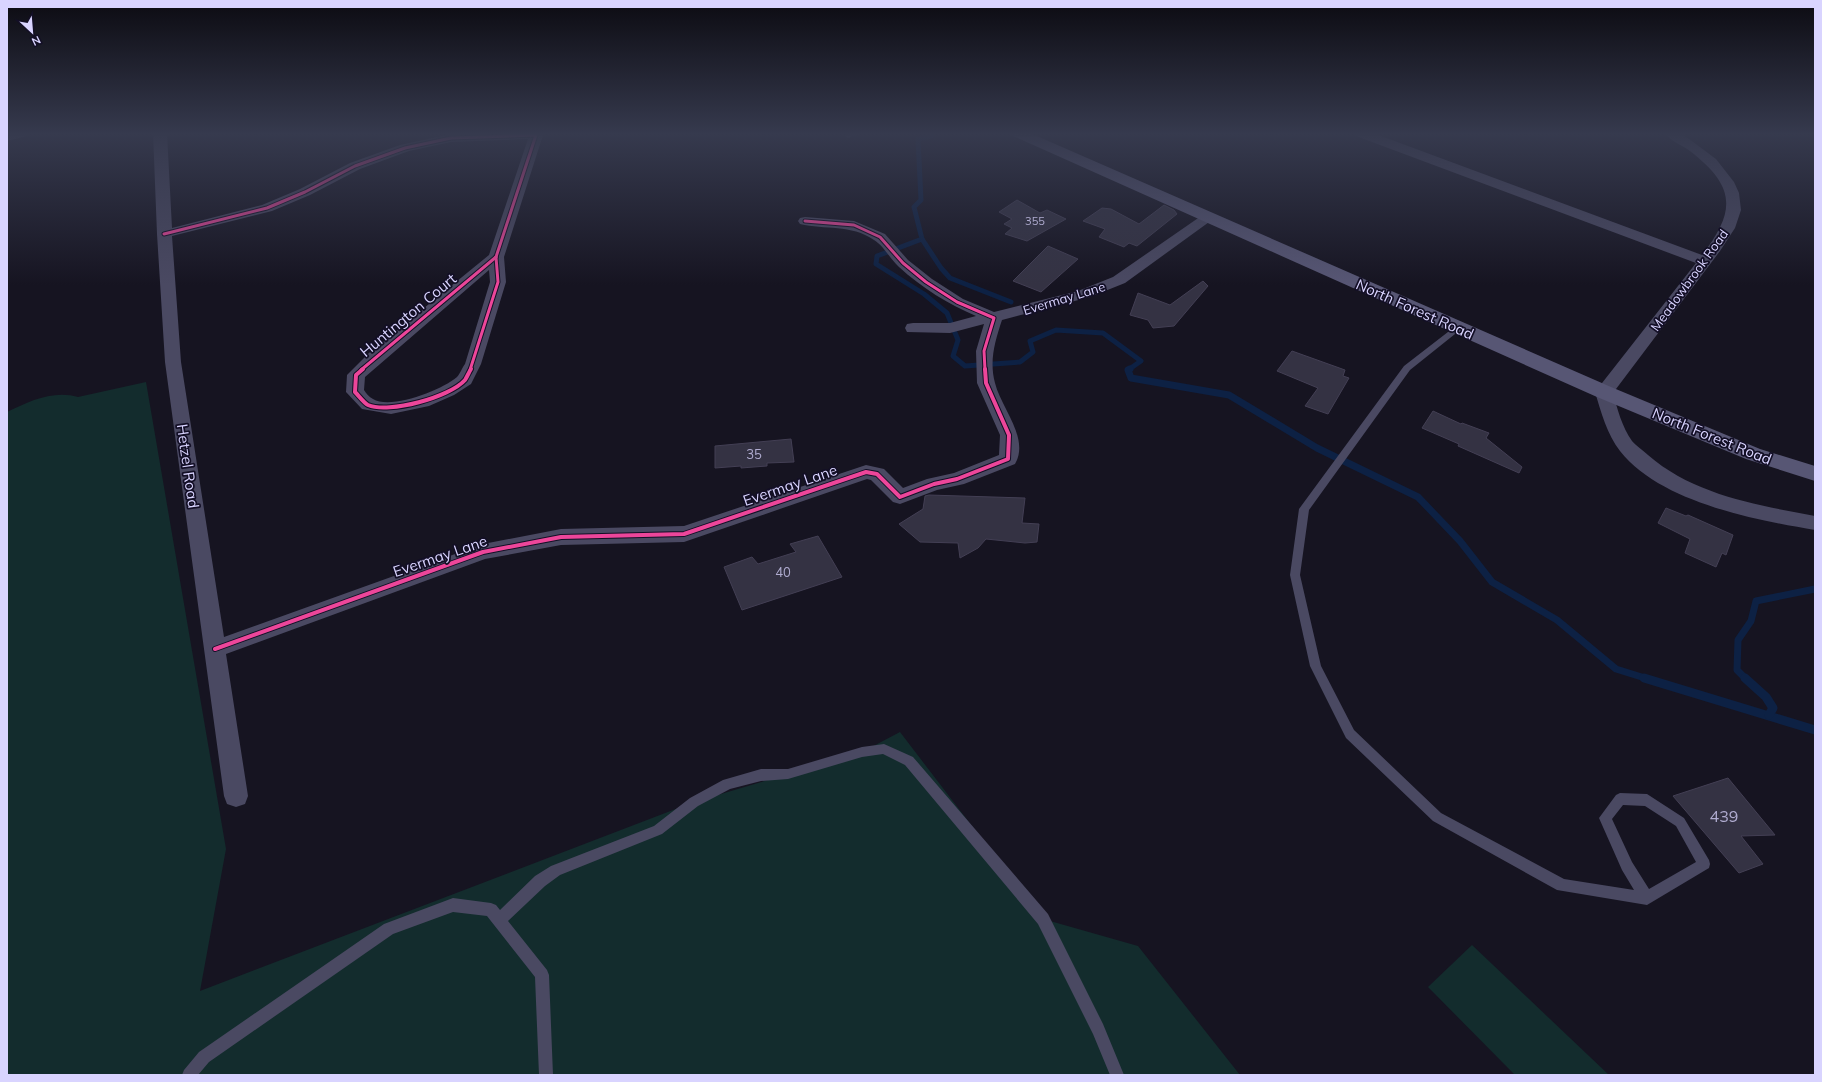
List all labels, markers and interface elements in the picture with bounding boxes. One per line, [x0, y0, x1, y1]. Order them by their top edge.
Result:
north arrow [12, 12, 52, 52]
text: N [30, 33, 43, 49]
house number: 355 [1025, 214, 1045, 228]
street label: Meadowbrook Road [1647, 226, 1731, 334]
street label: Huntington Court [356, 269, 460, 361]
street label: North Forest Road [1353, 274, 1477, 344]
street label: Evermay Lane [1021, 278, 1107, 318]
street label: North Forest Road [1650, 403, 1774, 469]
street label: Hetzel Road [173, 423, 203, 509]
house number: 35 [746, 446, 762, 462]
street label: Evermay Lane [740, 460, 840, 510]
street label: Evermay Lane [390, 531, 490, 581]
house number: 40 [775, 564, 791, 580]
house number: 439 [1710, 806, 1738, 826]

